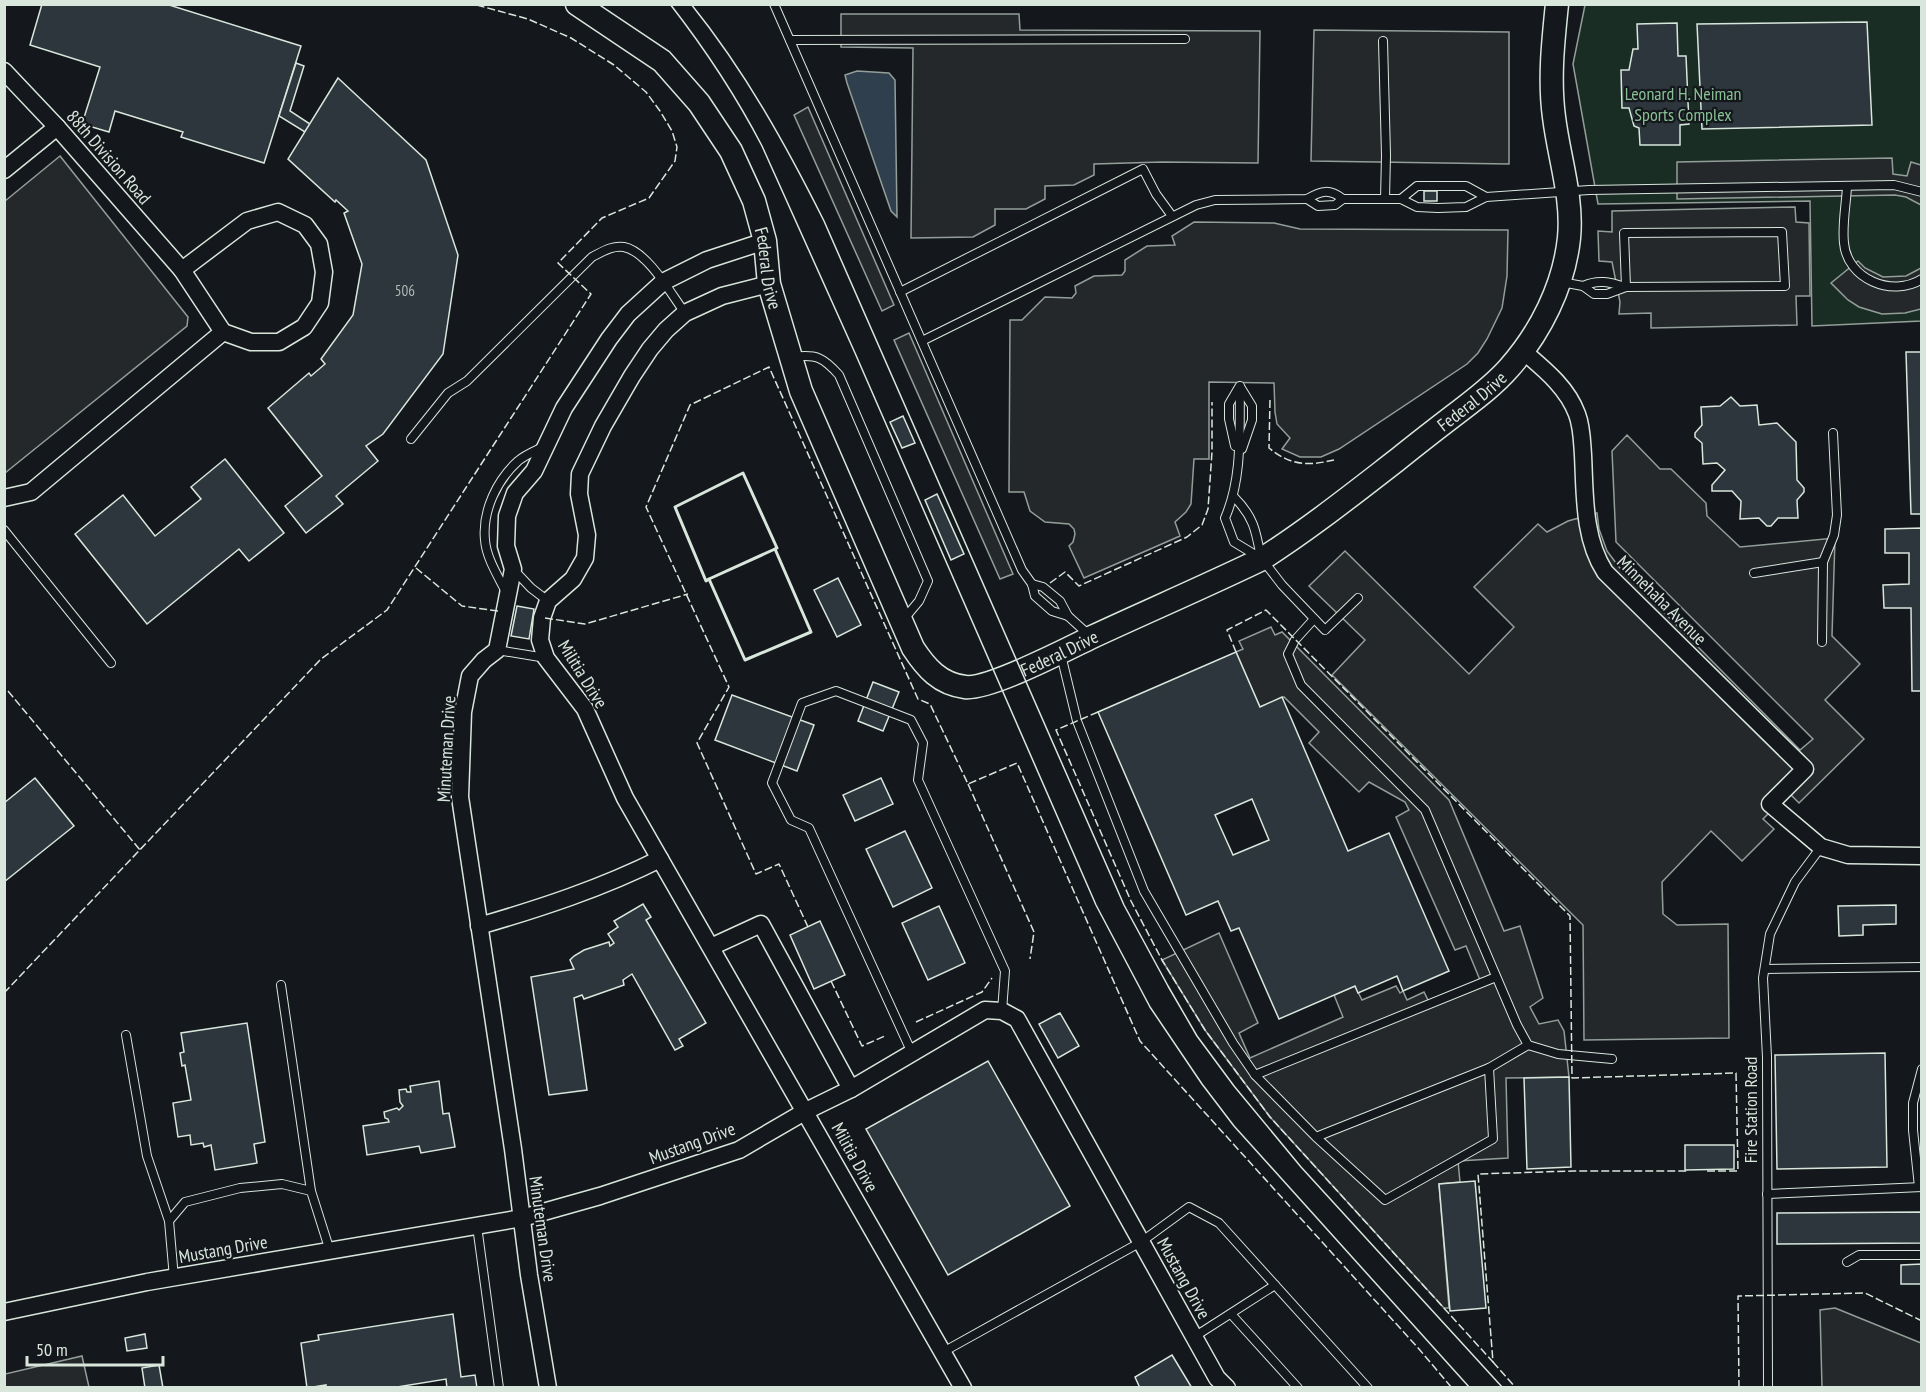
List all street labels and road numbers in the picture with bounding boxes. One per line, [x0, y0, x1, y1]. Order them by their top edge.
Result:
street label: 88th Division Road [62, 105, 156, 209]
street label: Federal Drive [750, 224, 787, 312]
street label: Federal Drive [1432, 366, 1511, 436]
street label: Minnehaha Avenue [1612, 550, 1712, 650]
street label: Federal Drive [1017, 624, 1101, 681]
street label: Militia Drive [553, 636, 613, 712]
street label: Minuteman Drive [432, 695, 460, 803]
street label: Fire Station Road [1739, 1057, 1762, 1163]
street label: Mustang Drive [646, 1117, 738, 1169]
street label: Militia Drive [827, 1118, 883, 1196]
street label: Minuteman Drive [524, 1175, 562, 1283]
street label: Mustang Drive [177, 1230, 269, 1268]
street label: Mustang Drive [1152, 1233, 1216, 1323]

